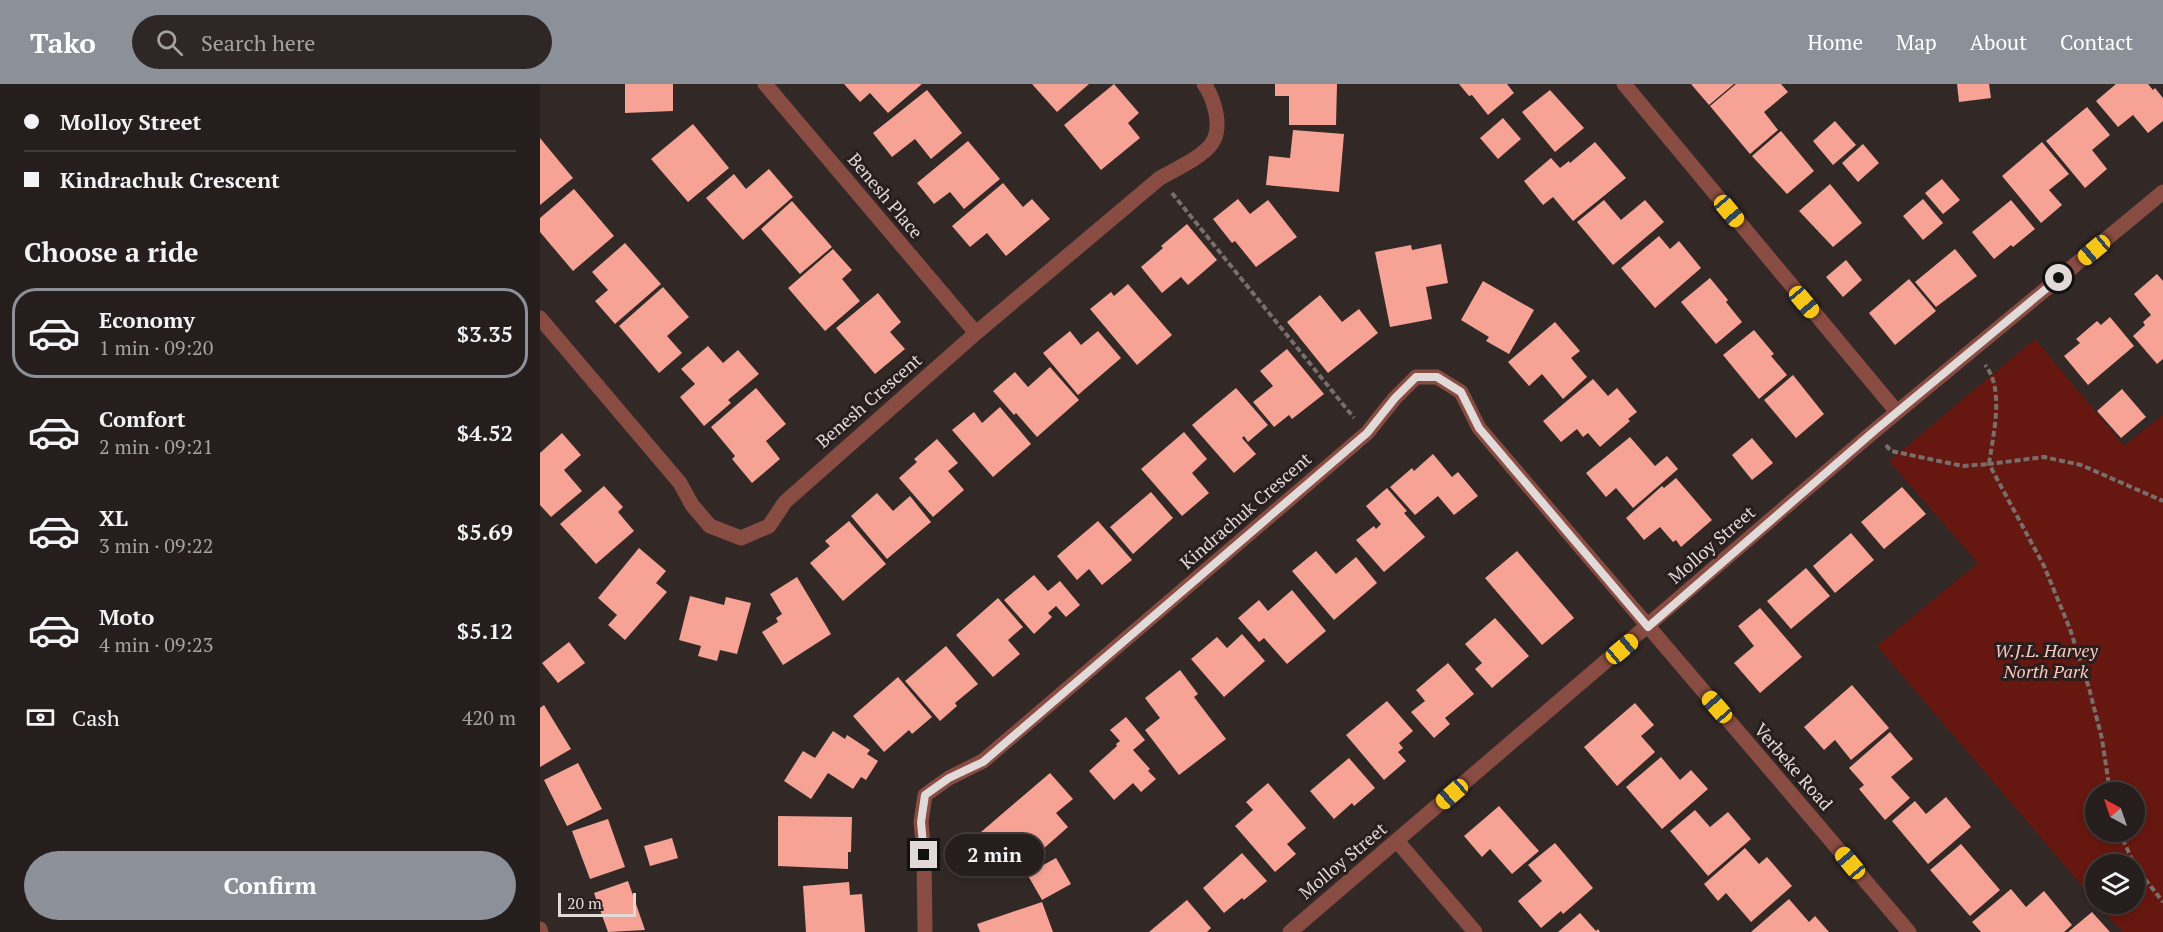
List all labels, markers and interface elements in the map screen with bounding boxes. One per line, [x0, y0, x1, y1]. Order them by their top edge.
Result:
search box [132, 15, 552, 69]
text: Tako [30, 24, 96, 61]
icon: search [153, 26, 186, 59]
text: Search here [201, 28, 315, 57]
text: Home [1807, 28, 1863, 56]
text: Map [1896, 28, 1937, 56]
text: About [1970, 28, 2027, 56]
text: Contact [2060, 28, 2133, 56]
text: Molloy Street [60, 107, 201, 136]
street label: Benesh Place [843, 147, 929, 243]
text: Kindrachuk Crescent [60, 165, 280, 194]
car [1711, 191, 1747, 231]
car [2074, 232, 2114, 268]
text: Choose a ride [24, 234, 199, 270]
route start [2045, 264, 2072, 291]
car [1786, 282, 1822, 322]
text: Economy [99, 305, 195, 334]
icon: car [27, 306, 81, 360]
text: $3.35 [457, 319, 513, 348]
text: 1 min · 09:20 [99, 334, 213, 361]
street label: Benesh Crescent [810, 348, 926, 453]
text: Comfort [99, 404, 185, 433]
icon: car [27, 405, 81, 459]
text: $4.52 [457, 418, 513, 447]
text: 2 min · 09:21 [99, 433, 213, 460]
street label: Kindrachuk Crescent [1175, 446, 1316, 574]
street label: Molloy Street [1663, 500, 1760, 589]
text: XL [99, 503, 128, 532]
icon: car [27, 504, 81, 558]
text: $5.69 [457, 517, 513, 546]
text: 3 min · 09:22 [99, 532, 213, 559]
text: Moto [99, 602, 154, 631]
icon: car [27, 603, 81, 657]
text: $5.12 [457, 616, 513, 645]
text: 4 min · 09:23 [99, 631, 213, 658]
car [1602, 631, 1642, 667]
park label: W.J.L. Harvey North Park [1994, 638, 2098, 683]
car [1698, 688, 1736, 726]
icon: cash [24, 701, 57, 734]
text: Cash [72, 703, 120, 732]
text: 420 m [462, 704, 516, 731]
street label: Verbeke Road [1749, 718, 1838, 815]
car [1433, 775, 1471, 813]
north arrow [2085, 782, 2145, 842]
map controls [2085, 782, 2145, 914]
street label: Molloy Street [1293, 816, 1391, 904]
callout: 2 min [945, 834, 1044, 876]
route end [910, 841, 937, 868]
text: 2 min [967, 841, 1022, 868]
car [1832, 843, 1868, 883]
button: Confirm [24, 851, 516, 920]
button: layers [2085, 854, 2145, 914]
scale bar [558, 890, 636, 918]
text: 20 m [567, 892, 602, 914]

